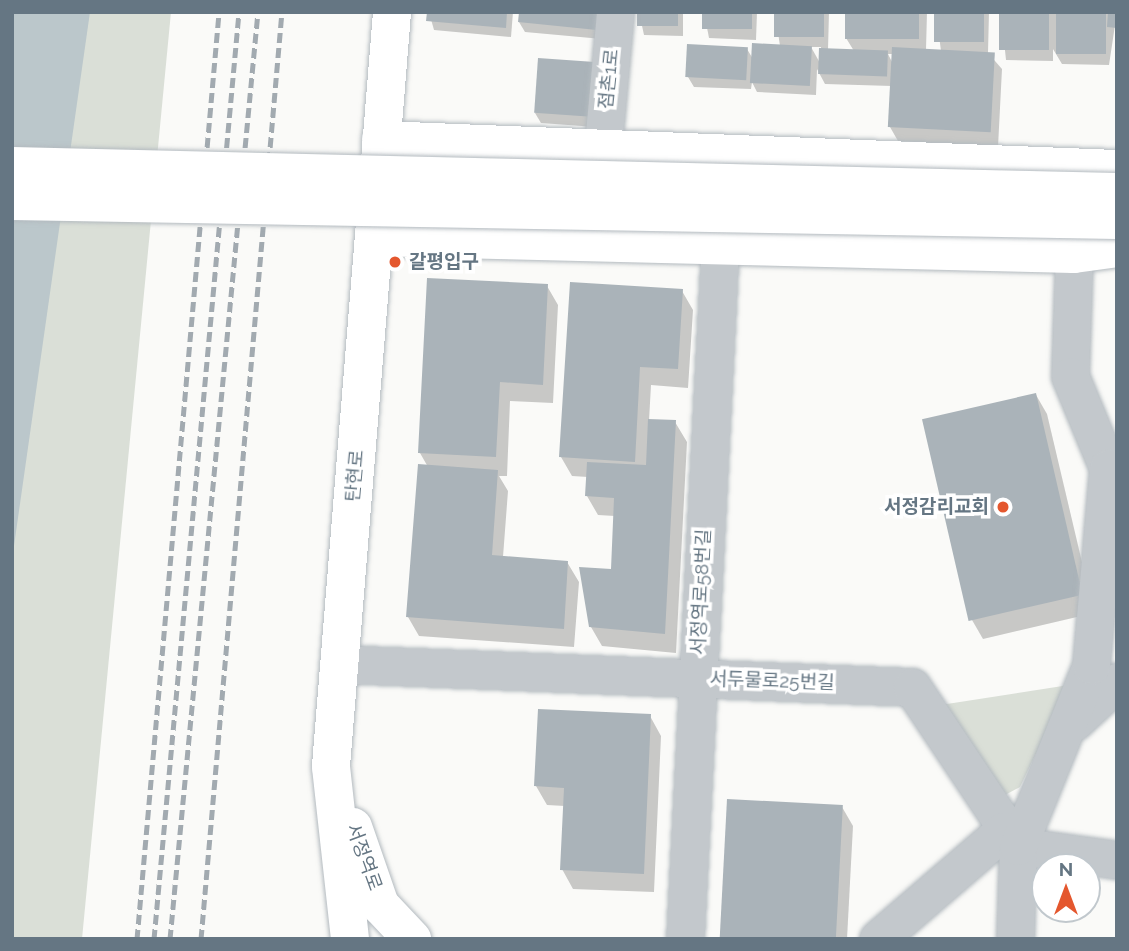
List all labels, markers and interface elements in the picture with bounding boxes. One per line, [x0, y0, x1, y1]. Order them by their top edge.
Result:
street label: 점촌1로 [594, 48, 624, 110]
place label: 갈평입구 [409, 251, 479, 273]
marker: 갈평입구 [387, 254, 403, 270]
street label: 탄현로 [341, 449, 369, 503]
place label: 서정감리교회 [884, 496, 989, 518]
marker: 서정감리교회 [995, 499, 1011, 515]
street label: 서정역로58번길 [686, 528, 716, 656]
street label: 서두물로25번길 [709, 667, 835, 695]
street label: 서정역로 [341, 820, 387, 894]
north arrow [1031, 853, 1101, 923]
text: N [1059, 858, 1073, 880]

